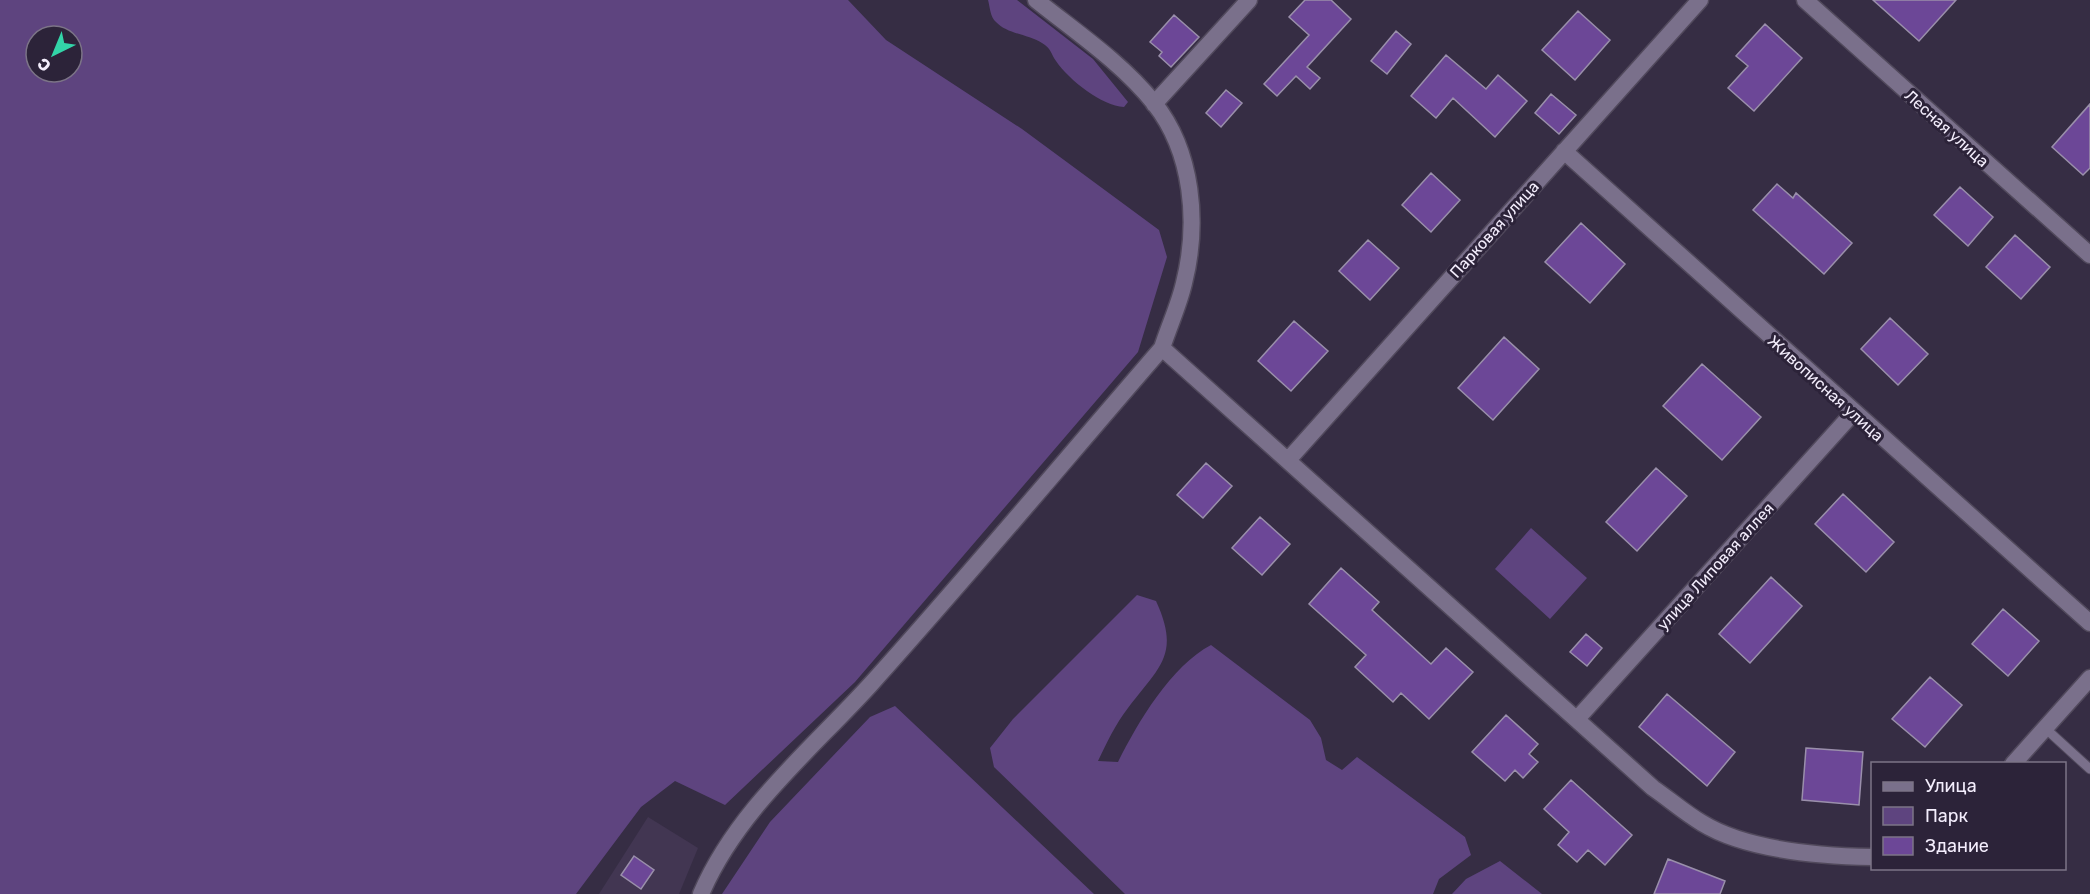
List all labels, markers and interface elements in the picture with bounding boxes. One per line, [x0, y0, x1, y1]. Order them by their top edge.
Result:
north arrow [24, 24, 84, 84]
text: С [34, 54, 55, 75]
street label: Лесная улица [1901, 86, 1993, 171]
street label: Парковая улица [1446, 177, 1543, 282]
street label: Живописная улица [1764, 331, 1887, 445]
street label: улица Липовая аллея [1653, 499, 1778, 634]
legend [1871, 762, 2066, 870]
text: Улица [1925, 775, 1977, 797]
text: Парк [1925, 805, 1969, 827]
text: Здание [1925, 835, 1989, 857]

